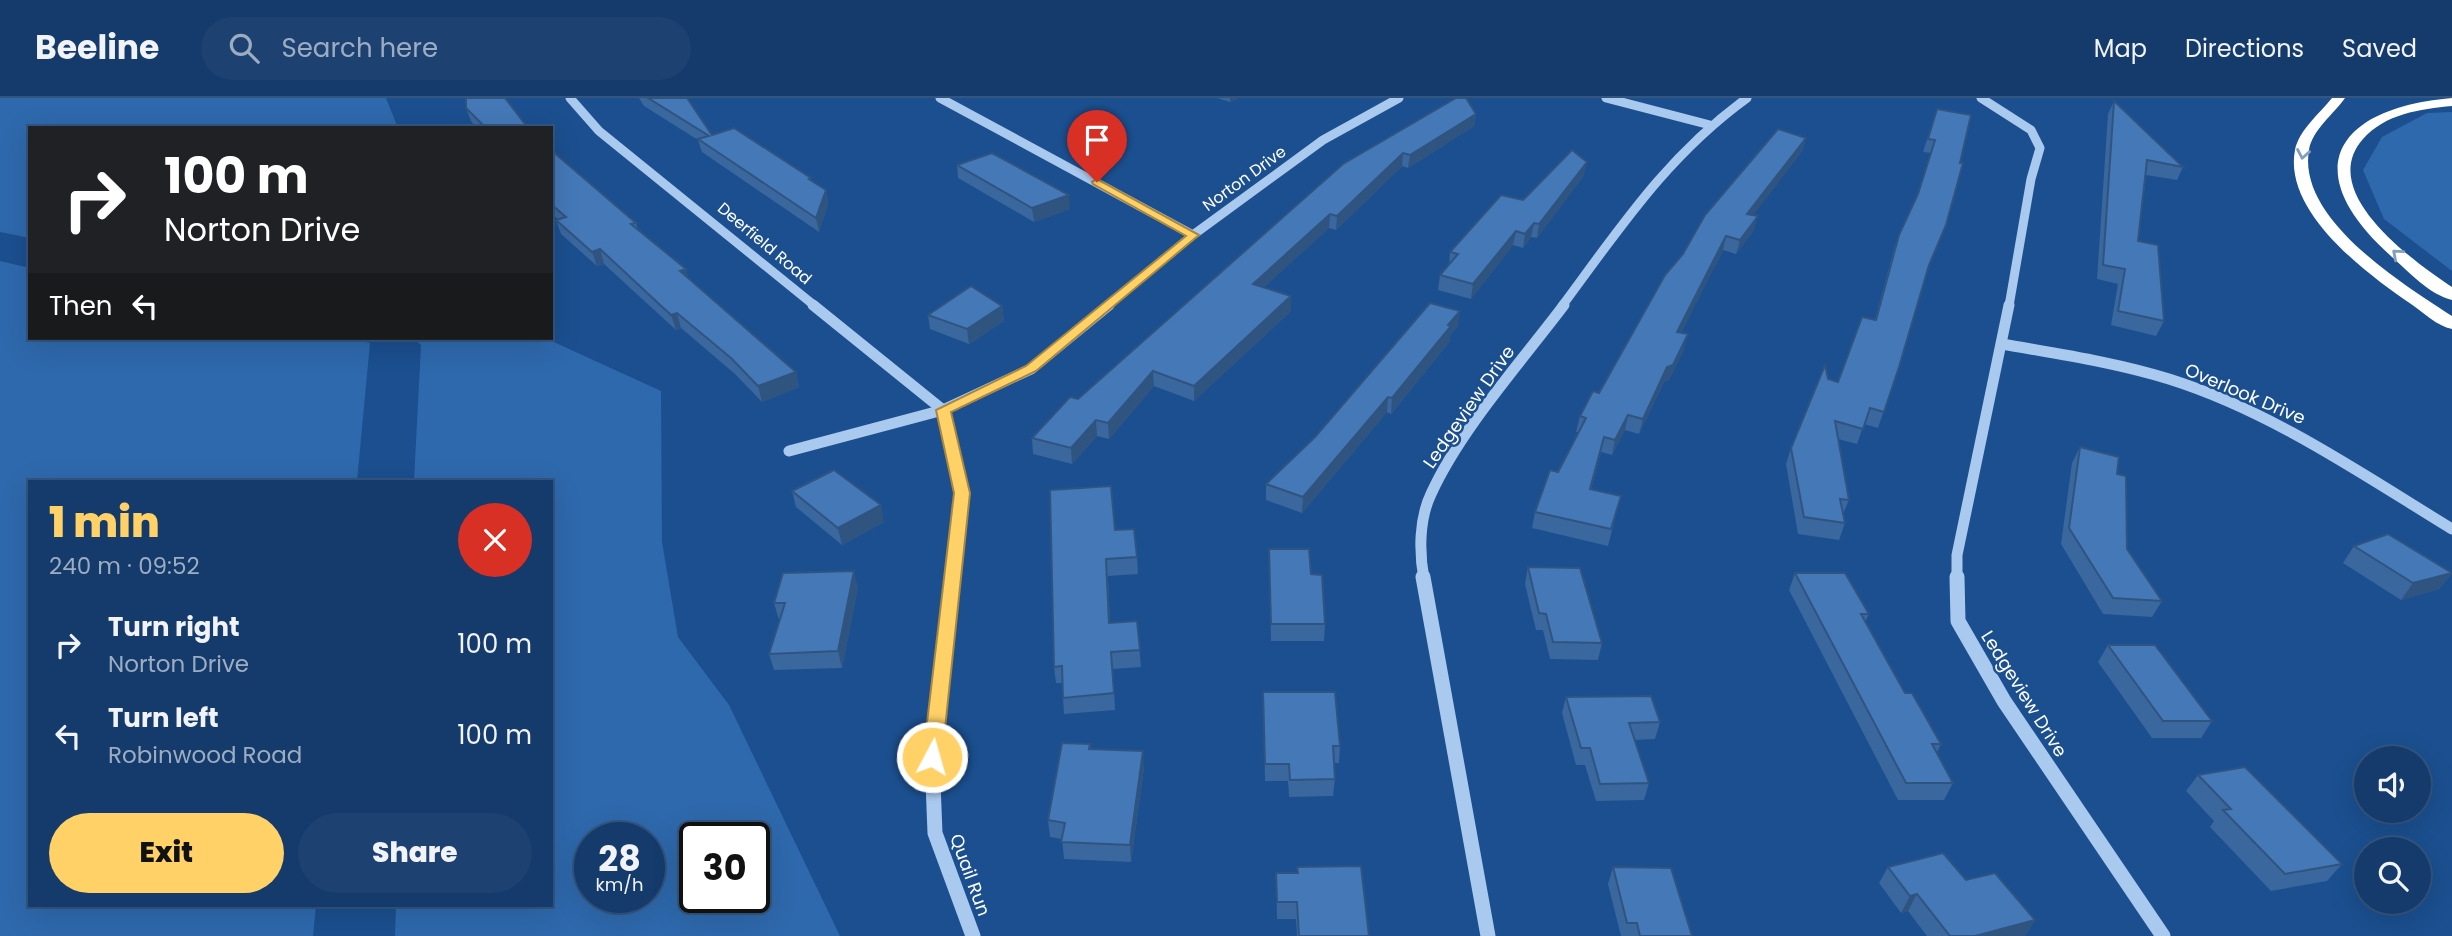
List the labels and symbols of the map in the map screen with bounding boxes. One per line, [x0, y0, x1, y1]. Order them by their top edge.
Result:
pin [1067, 110, 1127, 182]
street label: Norton Drive [1198, 140, 1291, 217]
one-way arrow [2296, 148, 2311, 160]
street label: Deerfield Road [713, 197, 817, 290]
one-way arrow [2393, 250, 2406, 262]
street label: Ledgeview Drive [1417, 340, 1520, 473]
street label: Overlook Drive [2181, 357, 2309, 430]
street label: Ledgeview Drive [1975, 626, 2073, 762]
position arrow [895, 720, 969, 794]
speed limit sign: 30 [679, 822, 770, 913]
street label: Quail Run [944, 830, 997, 919]

